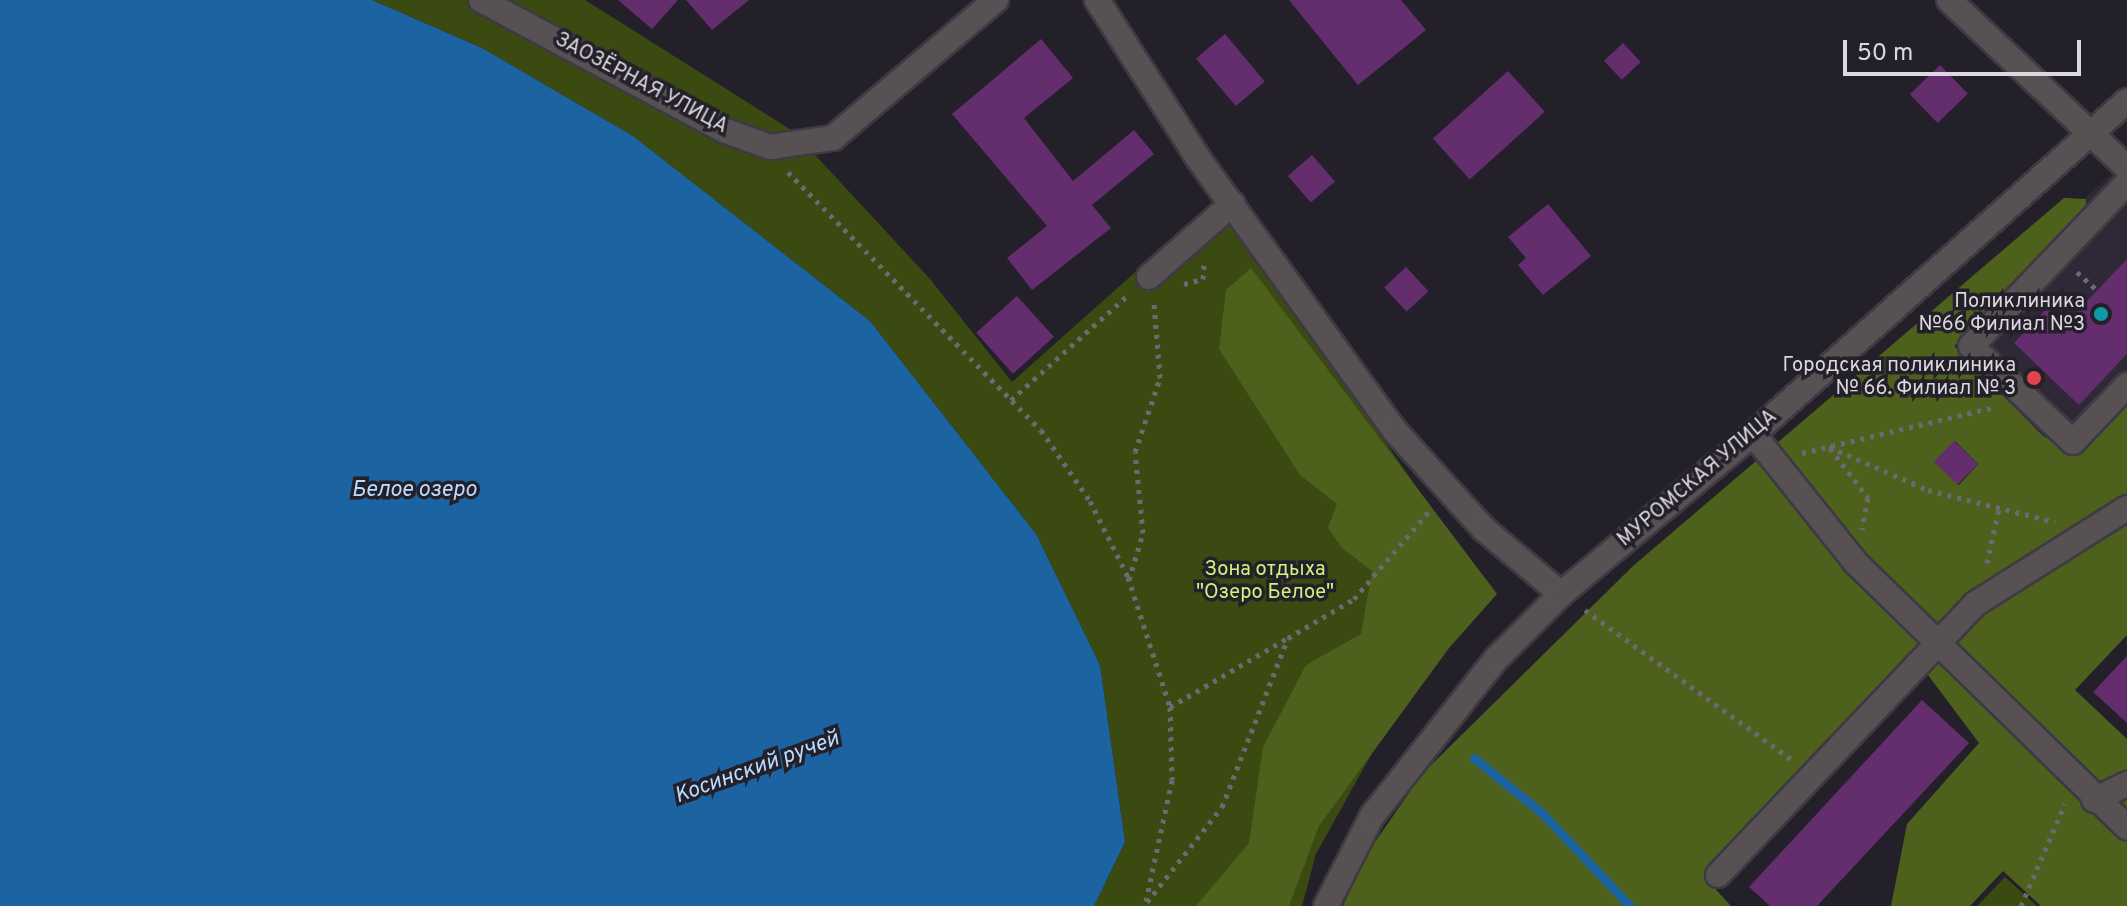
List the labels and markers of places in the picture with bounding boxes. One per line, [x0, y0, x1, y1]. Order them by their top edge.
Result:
place label: Поликлиника №66 Филиал №3 [1918, 290, 2085, 337]
marker: Поликлиника №66 Филиал №3 [2092, 305, 2110, 323]
place label: Городская поликлиника № 66. Филиал № 3 [1783, 354, 2016, 401]
marker: Городская поликлиника № 66. Филиал № 3 [2023, 367, 2045, 389]

